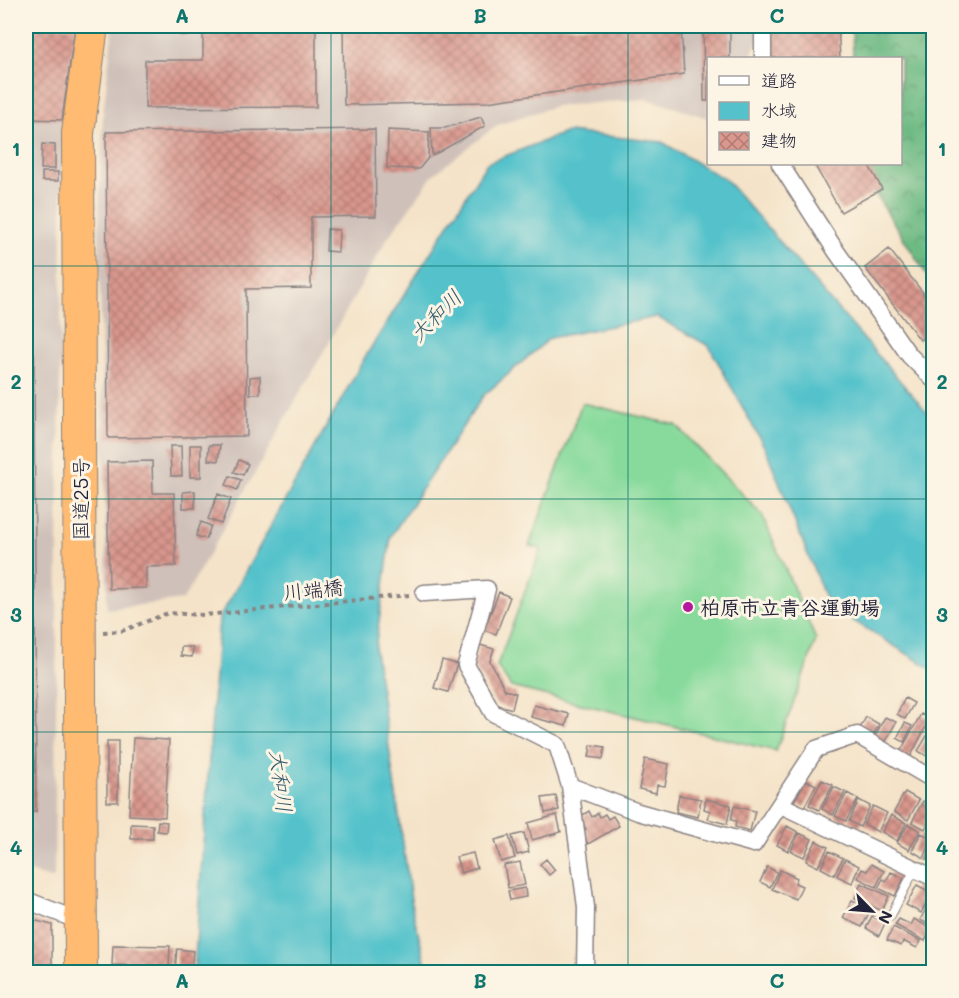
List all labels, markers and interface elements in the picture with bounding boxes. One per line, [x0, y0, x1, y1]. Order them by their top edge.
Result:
text: A [175, 2, 189, 28]
text: B [473, 2, 487, 28]
text: C [770, 2, 785, 28]
legend [707, 57, 902, 165]
text: 道路 [761, 68, 797, 92]
text: 水域 [761, 98, 797, 122]
text: 建物 [761, 128, 797, 152]
text: 1 [12, 135, 20, 161]
text: 1 [938, 135, 946, 161]
water label: 大和川 [403, 283, 467, 347]
text: 2 [10, 368, 22, 394]
text: 2 [936, 368, 948, 394]
street label: 国道25号 [67, 458, 93, 540]
street label: 川端橋 [282, 573, 344, 605]
place label: 柏原市立青谷運動場 [700, 594, 880, 620]
marker: 柏原市立青谷運動場 [681, 600, 695, 614]
text: 3 [10, 601, 22, 627]
text: 3 [936, 601, 948, 627]
water label: 大和川 [265, 748, 299, 814]
text: 4 [10, 834, 23, 860]
text: 4 [936, 834, 949, 860]
north arrow [842, 881, 902, 941]
text: N [874, 908, 898, 927]
text: A [175, 967, 189, 993]
text: B [473, 967, 487, 993]
text: C [770, 967, 785, 993]

